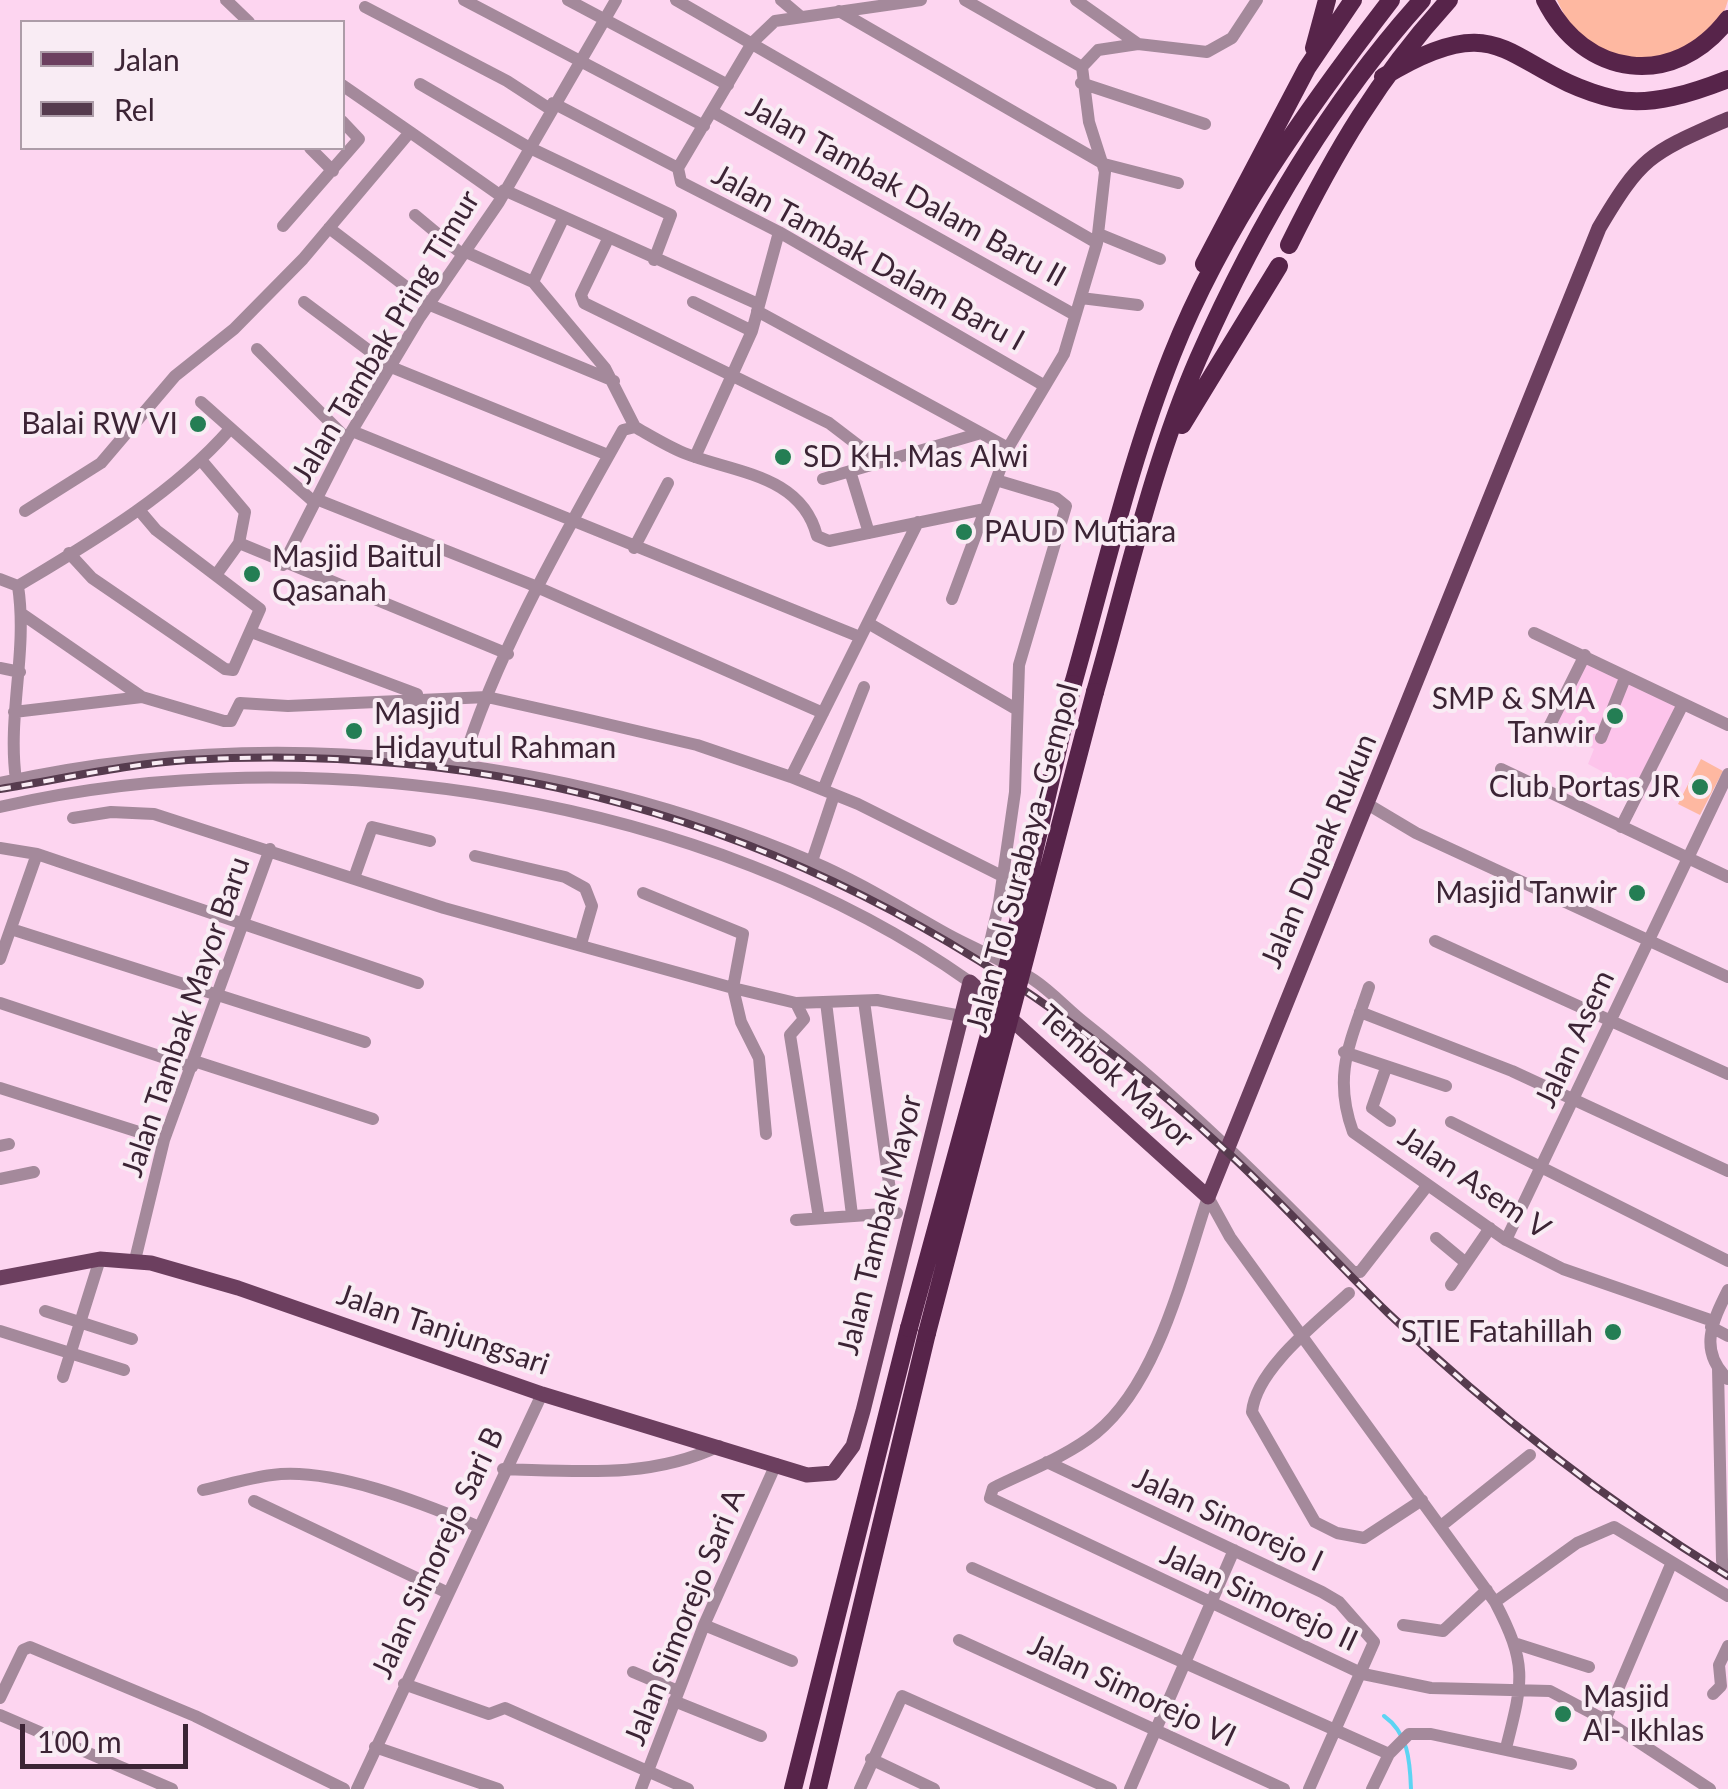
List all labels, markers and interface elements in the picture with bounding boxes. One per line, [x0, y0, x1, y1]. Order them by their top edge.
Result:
legend [20, 20, 345, 150]
text: Jalan [114, 41, 180, 77]
street label: Jalan Tambak Dalam Baru II [740, 89, 1072, 295]
text: Rel [114, 91, 155, 127]
street label: Jalan Tambak Dalam Baru I [706, 157, 1030, 359]
street label: Jalan Tambak Pring Timur [284, 184, 488, 490]
place label: Balai RW VI [21, 406, 178, 442]
marker: Balai RW VI [187, 413, 209, 435]
place label: SD KH. Mas Alwi [803, 439, 1028, 475]
marker: SD KH. Mas Alwi [772, 446, 794, 468]
place label: PAUD Mutiara [984, 514, 1176, 550]
marker: PAUD Mutiara [953, 521, 975, 543]
place label: Masjid Baitul Qasanah [272, 539, 442, 610]
marker: Masjid Baitul Qasanah [241, 563, 263, 585]
street label: Jalan Tol Surabaya–Gempol [959, 680, 1087, 1036]
place label: SMP & SMA Tanwir [1432, 681, 1595, 752]
place label: Masjid Hidayutul Rahman [374, 696, 616, 766]
marker: SMP & SMA Tanwir [1604, 705, 1626, 727]
marker: Masjid Hidayutul Rahman [343, 720, 365, 742]
street label: Jalan Dupak Rukun [1253, 728, 1385, 974]
place label: Club Portas JR [1489, 769, 1680, 805]
marker: Club Portas JR [1689, 776, 1711, 798]
street label: Jalan Tambak Mayor Baru [114, 852, 258, 1182]
place label: Masjid Tanwir [1435, 875, 1617, 911]
marker: Masjid Tanwir [1626, 882, 1648, 904]
street label: Jalan Asem [1528, 965, 1622, 1113]
street label: Tembok Mayor [1031, 998, 1201, 1156]
street label: Jalan Tambak Mayor [830, 1091, 930, 1359]
street label: Jalan Asem V [1391, 1119, 1557, 1247]
street label: Jalan Tanjungsari [332, 1277, 554, 1383]
place label: STIE Fatahillah [1401, 1314, 1593, 1350]
marker: STIE Fatahillah [1602, 1321, 1624, 1343]
street label: Jalan Simorejo Sari B [364, 1422, 512, 1684]
street label: Jalan Simorejo I [1128, 1460, 1328, 1580]
street label: Jalan Simorejo Sari A [617, 1483, 753, 1751]
street label: Jalan Simorejo II [1155, 1537, 1363, 1659]
street label: Jalan Simorejo VI [1022, 1627, 1242, 1755]
place label: Masjid Al- Ikhlas [1583, 1679, 1704, 1750]
marker: Masjid Al- Ikhlas [1552, 1703, 1574, 1725]
scale bar [25, 1704, 192, 1766]
text: 100 m [37, 1723, 122, 1759]

